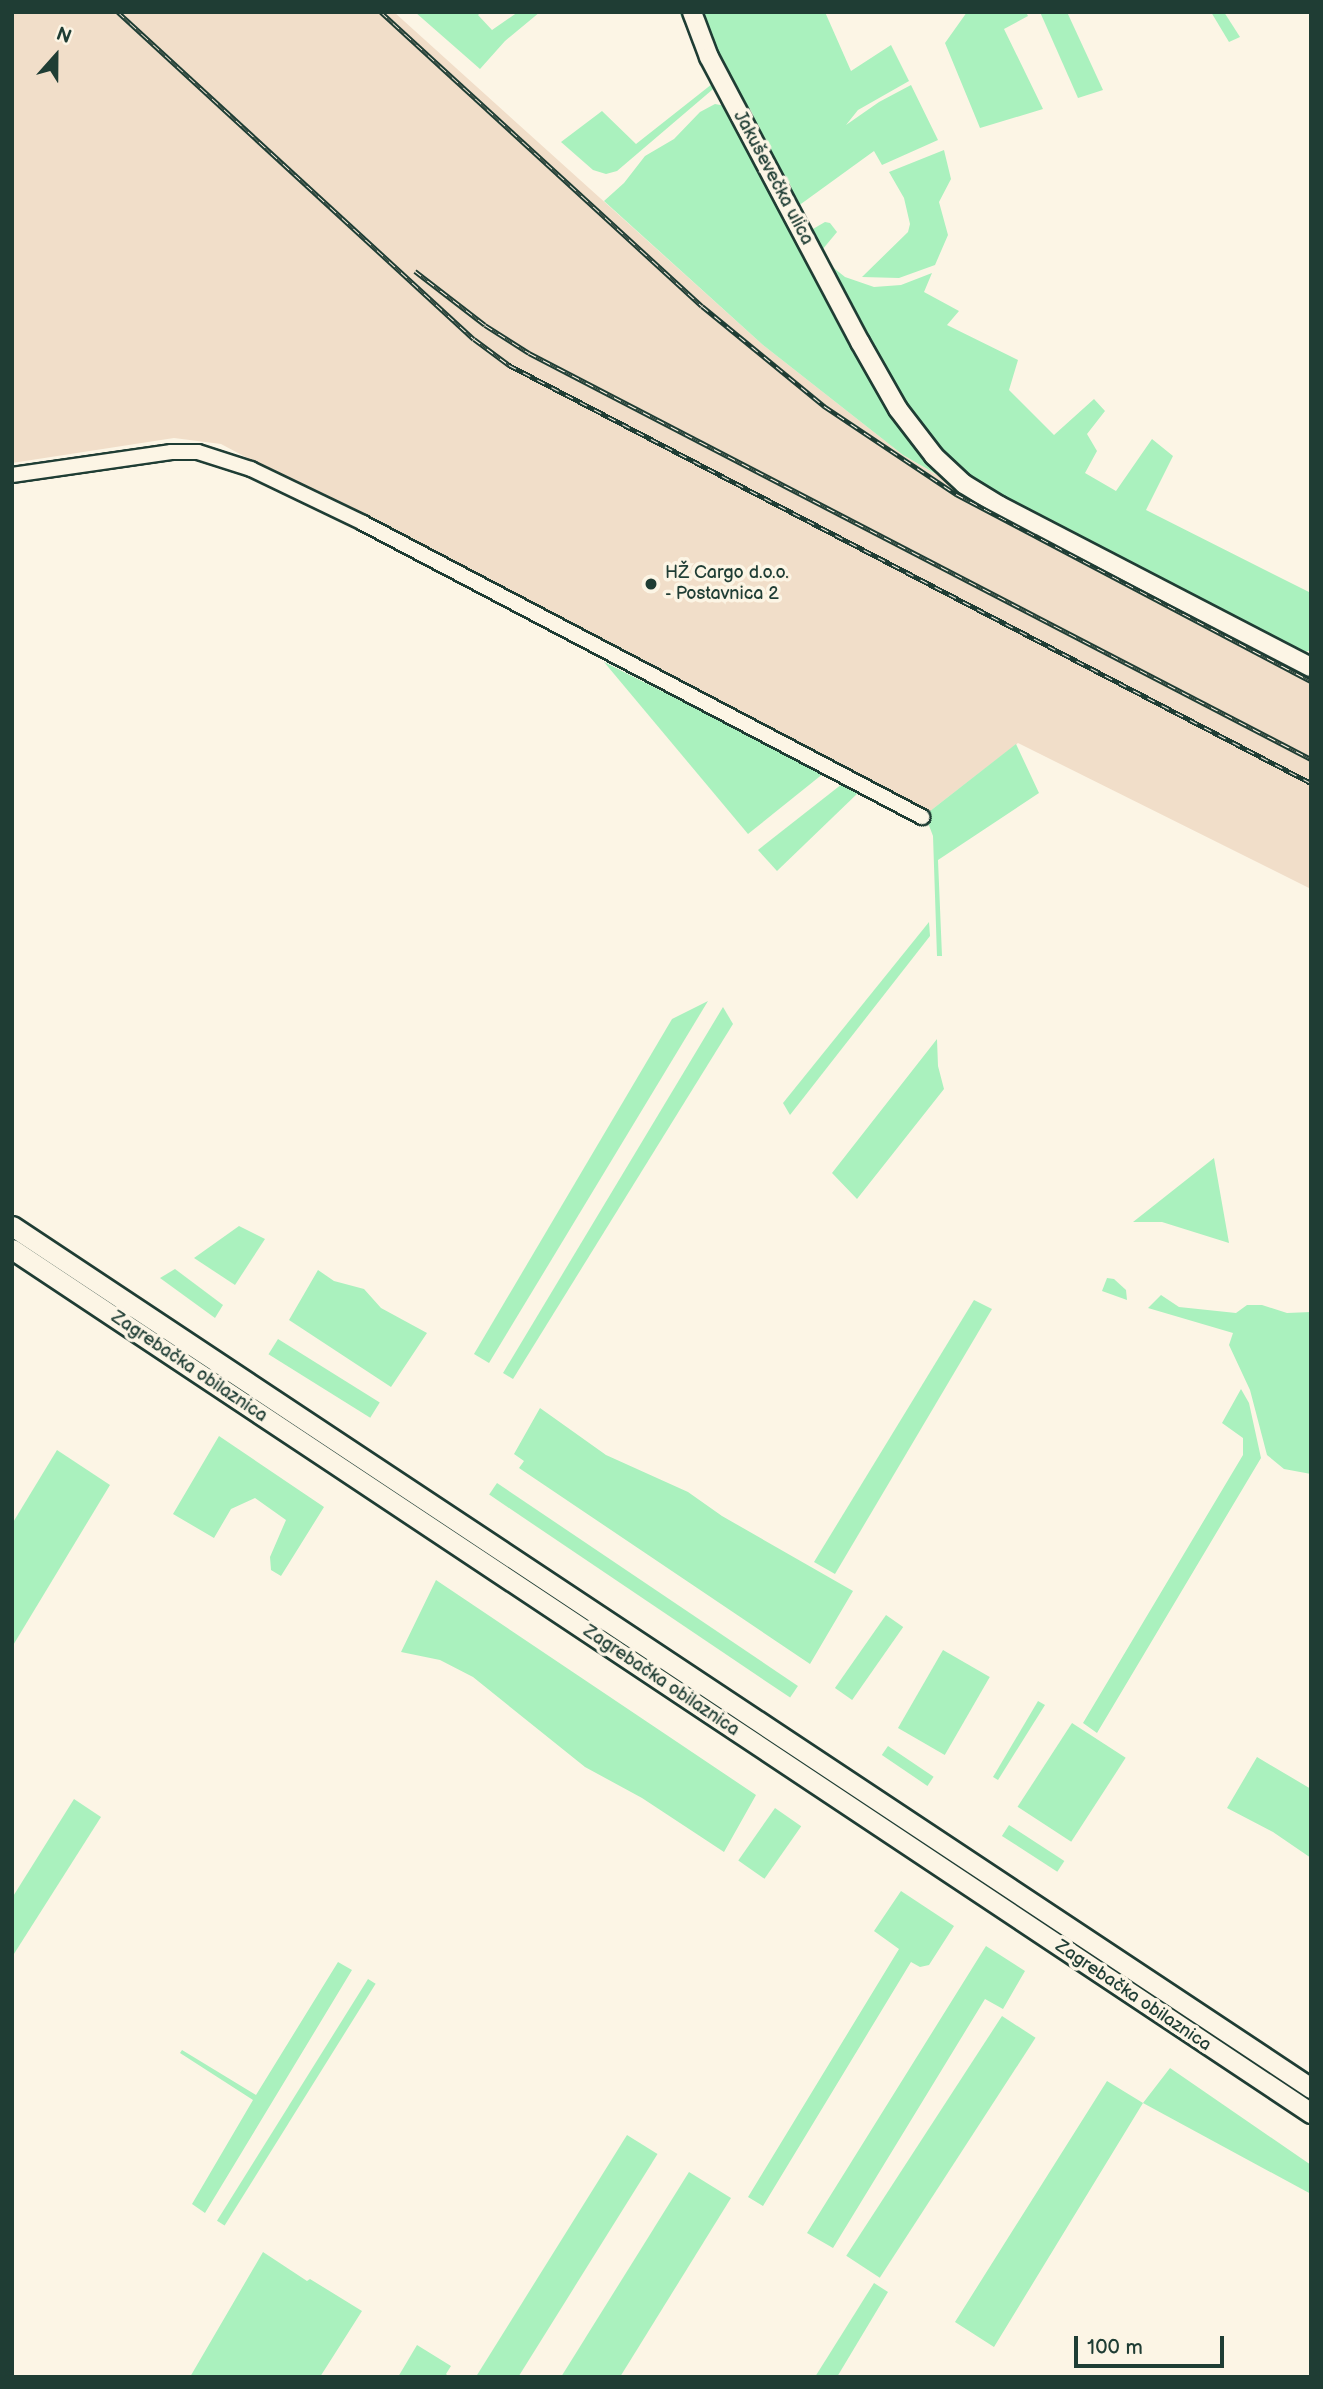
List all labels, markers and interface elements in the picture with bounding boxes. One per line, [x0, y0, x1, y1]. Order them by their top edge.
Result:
north arrow [21, 21, 91, 91]
text: N [53, 23, 74, 49]
street label: Jakuševečka ulica [729, 107, 817, 249]
place label: HŽ Cargo d.o.o. - Postavnica 2 [665, 563, 789, 606]
marker: HŽ Cargo d.o.o. - Postavnica 2 [643, 576, 659, 592]
street label: Zagrebačka obilaznica [107, 1307, 271, 1427]
street label: Zagrebačka obilaznica [579, 1621, 743, 1741]
street label: Zagrebačka obilaznica [1051, 1936, 1215, 2056]
scale bar [1078, 2322, 1228, 2366]
text: 100 m [1087, 2335, 1143, 2360]

